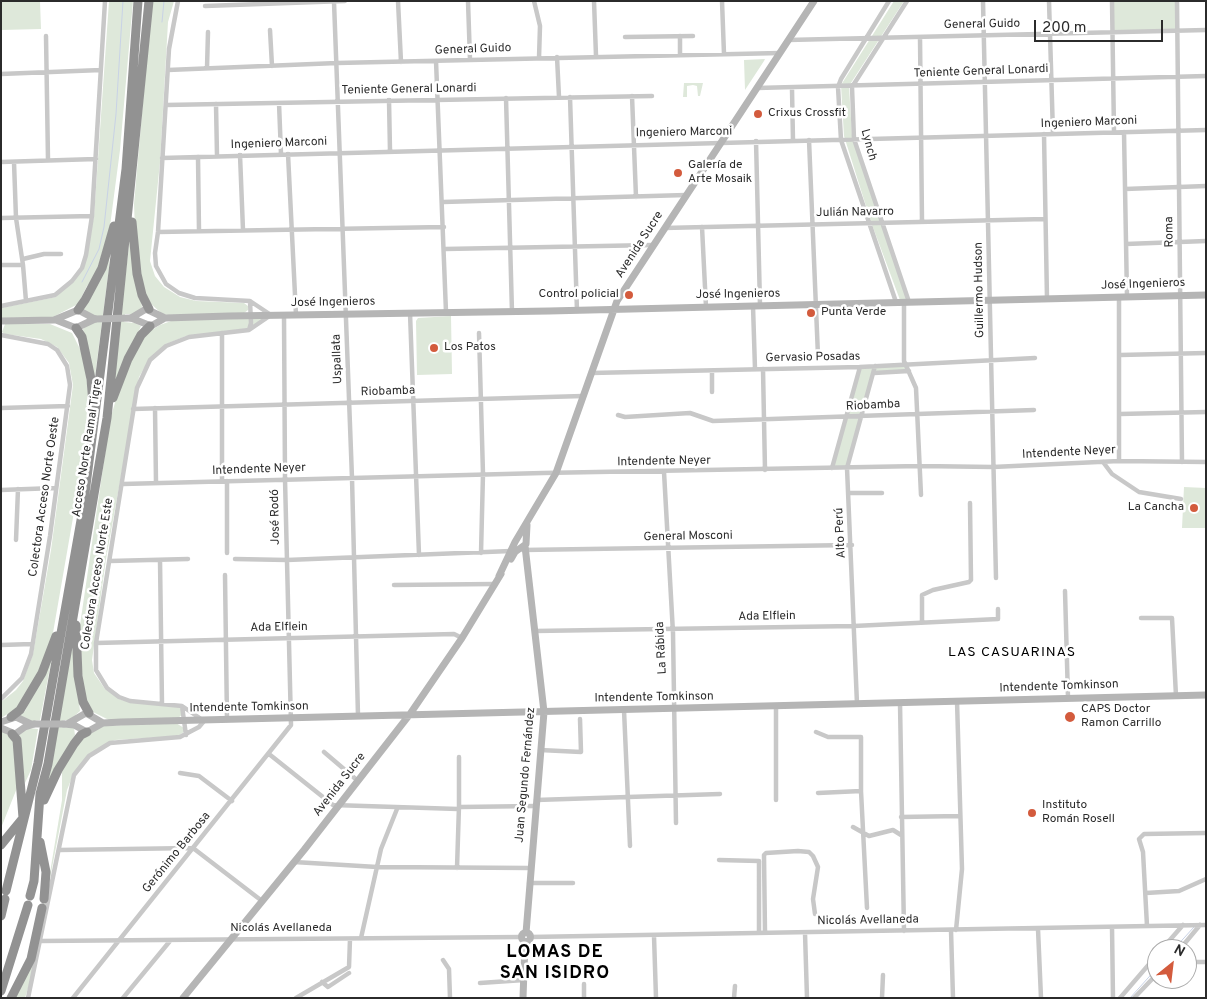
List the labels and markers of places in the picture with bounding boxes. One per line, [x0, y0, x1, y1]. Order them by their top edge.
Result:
place label: Crixus Crossfit [768, 107, 846, 121]
marker: Crixus Crossfit [752, 108, 764, 120]
place label: Galería de Arte Mosaik [688, 159, 752, 187]
marker: Galería de Arte Mosaik [672, 167, 684, 179]
place label: Control policial [539, 288, 619, 302]
marker: Control policial [623, 289, 635, 301]
place label: Punta Verde [821, 306, 886, 320]
marker: Punta Verde [805, 307, 817, 319]
place label: Los Patos [444, 341, 496, 355]
marker: Los Patos [428, 342, 440, 354]
place label: La Cancha [1128, 501, 1184, 515]
marker: La Cancha [1188, 502, 1200, 514]
place label: CAPS Doctor Ramon Carrillo [1081, 703, 1161, 731]
marker: CAPS Doctor Ramon Carrillo [1063, 710, 1077, 724]
place label: Instituto Román Rosell [1042, 799, 1115, 827]
marker: Instituto Román Rosell [1026, 807, 1038, 819]

